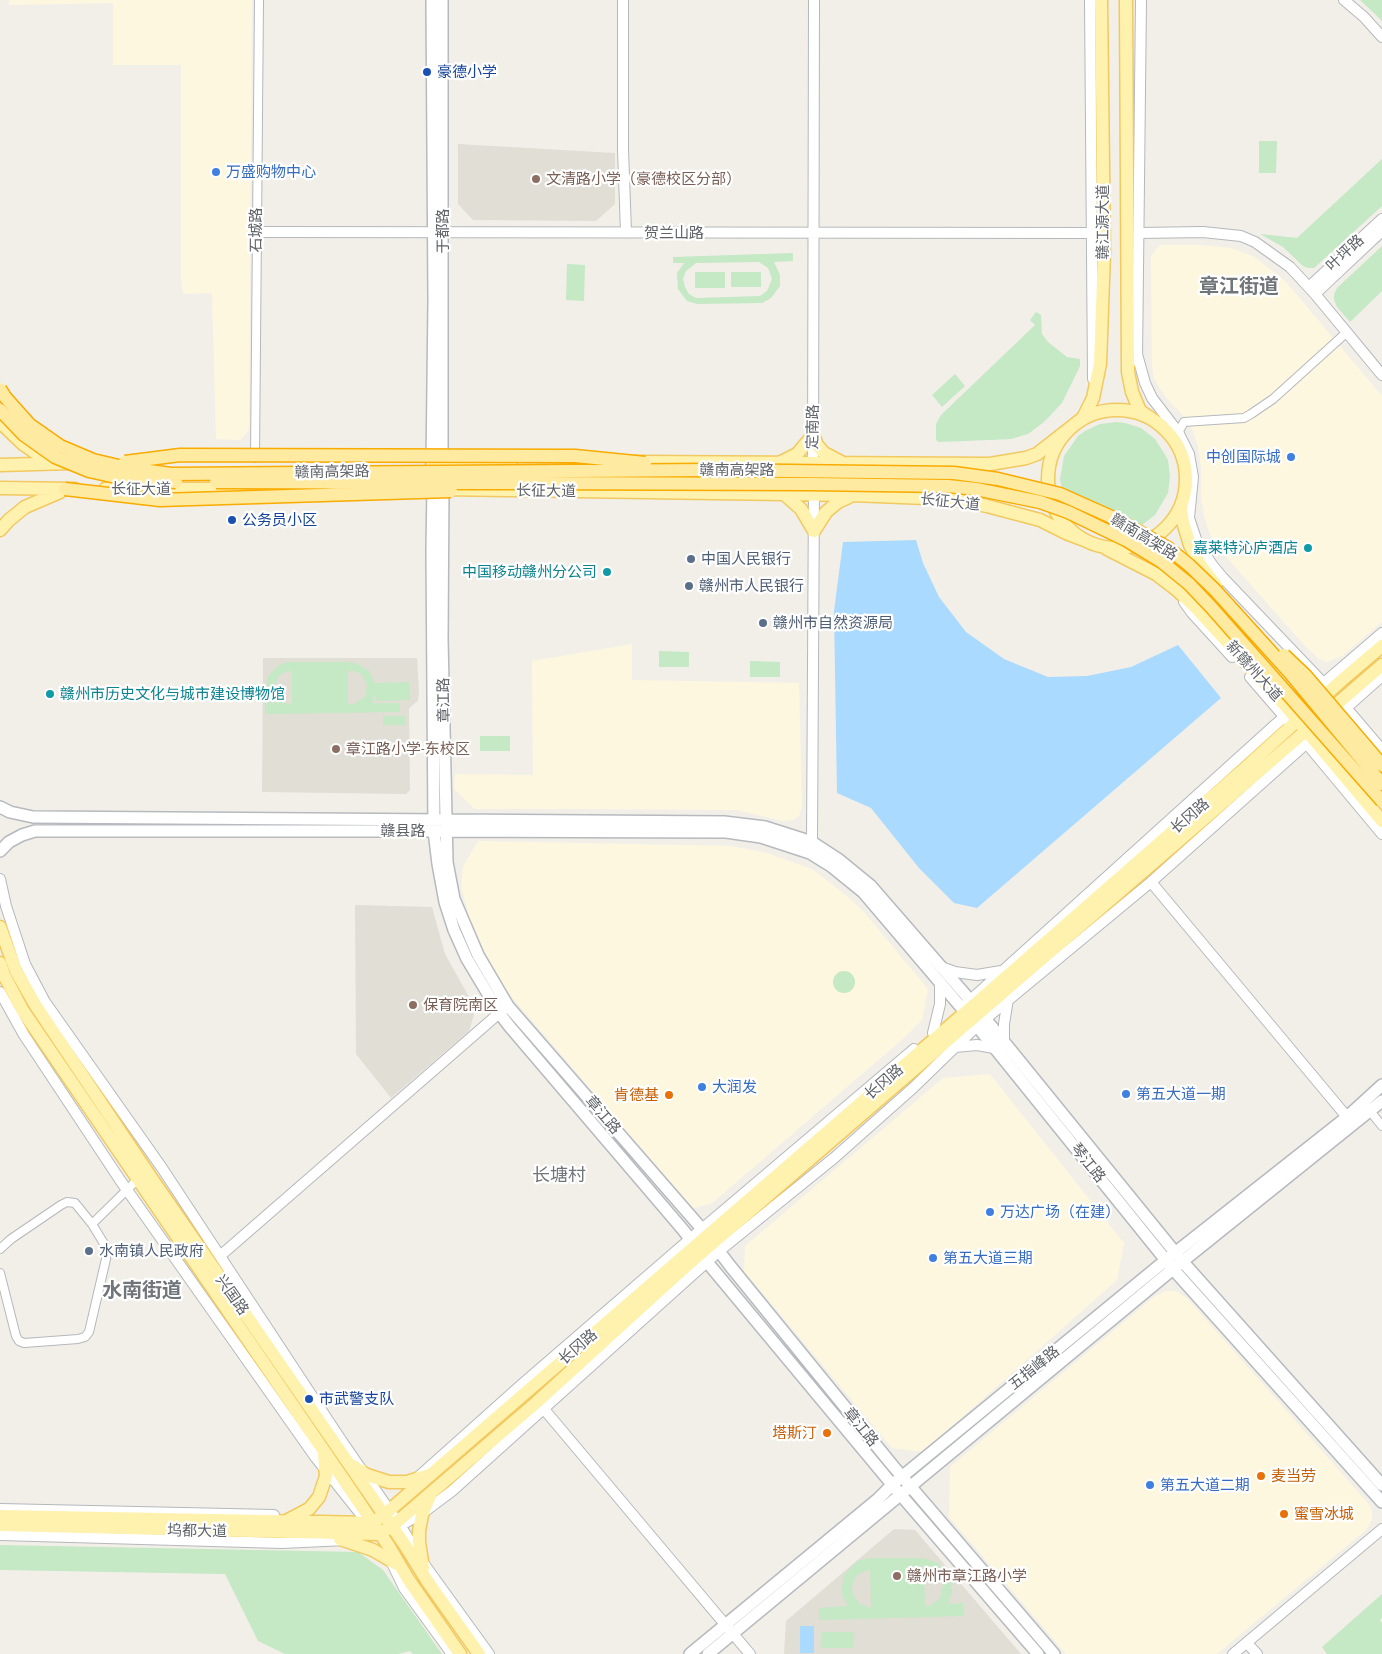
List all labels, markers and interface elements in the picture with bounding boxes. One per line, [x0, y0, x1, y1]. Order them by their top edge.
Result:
place label: 豪德小学 [437, 63, 497, 81]
marker: 豪德小学 [421, 66, 433, 78]
place label: 万盛购物中心 [226, 163, 316, 181]
marker: 万盛购物中心 [210, 166, 222, 178]
place label: 文清路小学（豪德校区分部） [546, 170, 741, 188]
marker: 文清路小学（豪德校区分部） [530, 173, 542, 185]
street label: 赣江源大道 [1094, 185, 1112, 259]
street label: 石城路 [247, 208, 265, 252]
street label: 于都路 [434, 209, 452, 253]
street label: 贺兰山路 [644, 224, 704, 242]
street label: 叶坪路 [1322, 231, 1368, 275]
district label: 章江街道 [1199, 275, 1279, 299]
street label: 定南路 [804, 404, 822, 450]
place label: 中创国际城 [1206, 448, 1281, 466]
marker: 中创国际城 [1285, 451, 1297, 463]
street label: 赣南高架路 [700, 461, 774, 479]
street label: 赣南高架路 [294, 462, 370, 482]
street label: 长征大道 [111, 480, 171, 498]
street label: 长征大道 [516, 481, 576, 501]
street label: 长征大道 [919, 490, 981, 514]
street label: 赣南高架路 [1107, 510, 1181, 564]
place label: 公务员小区 [242, 511, 317, 529]
marker: 公务员小区 [226, 514, 238, 526]
place label: 嘉莱特沁庐酒店 [1193, 539, 1298, 557]
marker: 嘉莱特沁庐酒店 [1302, 542, 1314, 554]
place label: 中国人民银行 [701, 550, 791, 568]
marker: 中国人民银行 [685, 553, 697, 565]
place label: 中国移动赣州分公司 [462, 563, 597, 581]
marker: 中国移动赣州分公司 [601, 566, 613, 578]
place label: 赣州市人民银行 [699, 577, 804, 595]
marker: 赣州市人民银行 [683, 580, 695, 592]
place label: 赣州市自然资源局 [773, 614, 893, 632]
marker: 赣州市自然资源局 [757, 617, 769, 629]
street label: 新赣州大道 [1222, 637, 1286, 705]
street label: 章江路 [435, 677, 453, 723]
place label: 赣州市历史文化与城市建设博物馆 [60, 685, 285, 703]
marker: 赣州市历史文化与城市建设博物馆 [44, 688, 56, 700]
place label: 章江路小学-东校区 [346, 740, 470, 758]
marker: 章江路小学-东校区 [330, 743, 342, 755]
street label: 长冈路 [1167, 794, 1213, 838]
street label: 赣县路 [381, 822, 425, 840]
place label: 保育院南区 [423, 996, 498, 1014]
marker: 保育院南区 [407, 999, 419, 1011]
street label: 长冈路 [861, 1060, 907, 1104]
place label: 大润发 [712, 1078, 757, 1096]
marker: 大润发 [696, 1081, 708, 1093]
place label: 第五大道一期 [1136, 1085, 1226, 1103]
place label: 肯德基 [614, 1086, 659, 1104]
marker: 第五大道一期 [1120, 1088, 1132, 1100]
marker: 肯德基 [663, 1089, 675, 1101]
street label: 章江路 [581, 1092, 625, 1138]
street label: 琴江路 [1067, 1140, 1109, 1186]
district label: 长塘村 [532, 1164, 586, 1186]
place label: 万达广场（在建） [1000, 1203, 1120, 1221]
marker: 万达广场（在建） [984, 1206, 996, 1218]
place label: 水南镇人民政府 [99, 1242, 204, 1260]
marker: 水南镇人民政府 [83, 1245, 95, 1257]
place label: 第五大道三期 [943, 1249, 1033, 1267]
marker: 第五大道三期 [927, 1252, 939, 1264]
street label: 兴国路 [212, 1271, 252, 1319]
district label: 水南街道 [102, 1279, 182, 1303]
street label: 长冈路 [555, 1325, 601, 1369]
street label: 五指峰路 [1005, 1342, 1063, 1394]
place label: 市武警支队 [319, 1390, 394, 1408]
marker: 市武警支队 [303, 1393, 315, 1405]
street label: 章江路 [840, 1404, 882, 1450]
place label: 塔斯汀 [772, 1424, 817, 1442]
marker: 塔斯汀 [821, 1427, 833, 1439]
place label: 麦当劳 [1271, 1467, 1316, 1485]
marker: 麦当劳 [1255, 1470, 1267, 1482]
place label: 第五大道二期 [1160, 1476, 1250, 1494]
marker: 第五大道二期 [1144, 1479, 1156, 1491]
place label: 蜜雪冰城 [1294, 1505, 1354, 1523]
marker: 蜜雪冰城 [1278, 1508, 1290, 1520]
street label: 坞都大道 [167, 1521, 227, 1541]
place label: 赣州市章江路小学 [907, 1567, 1027, 1585]
marker: 赣州市章江路小学 [891, 1570, 903, 1582]

